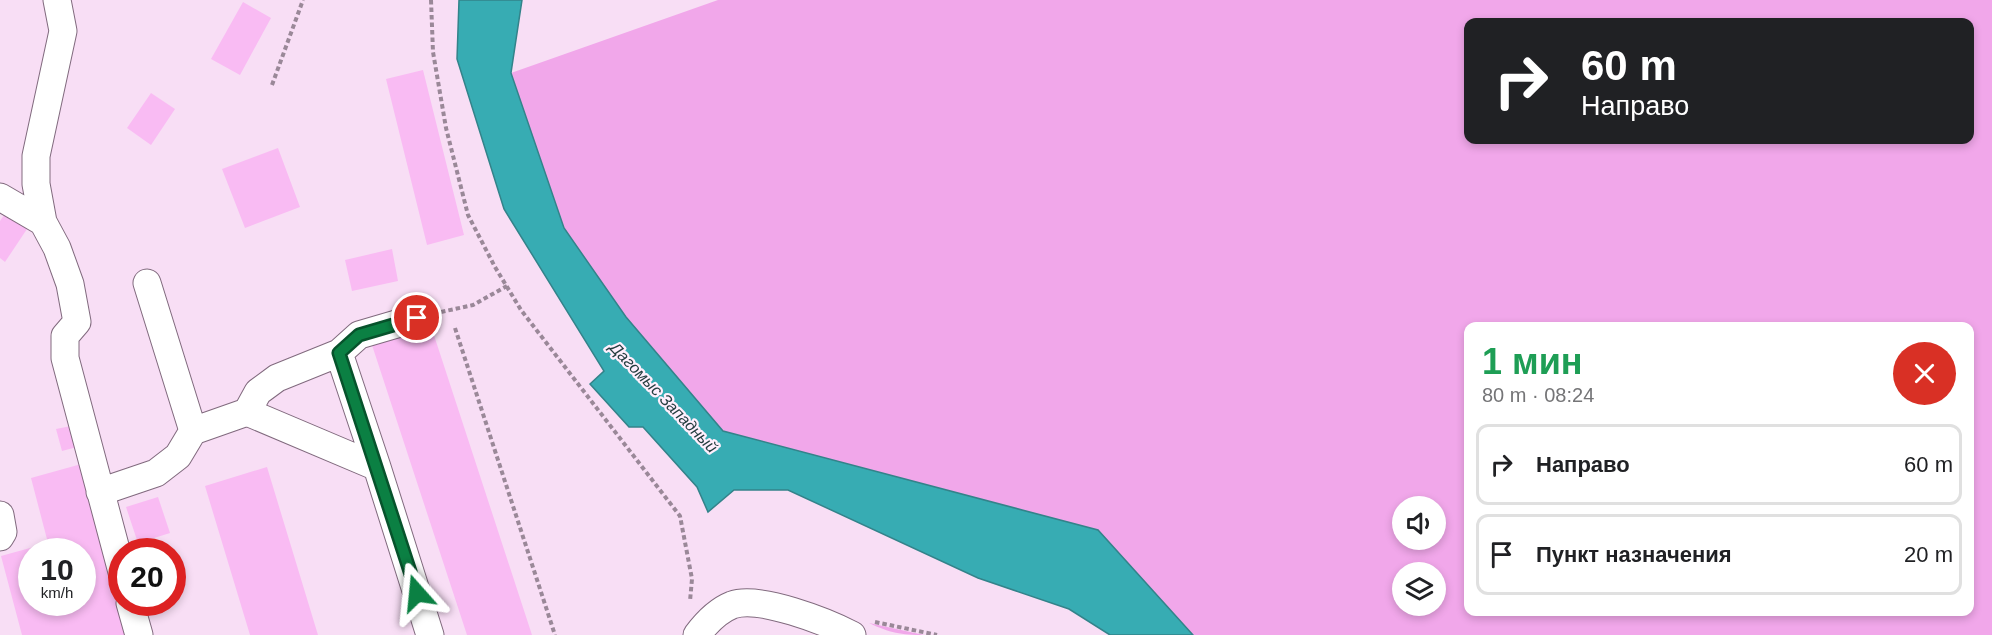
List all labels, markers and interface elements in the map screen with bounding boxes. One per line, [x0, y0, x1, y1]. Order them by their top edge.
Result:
icon: right [1482, 42, 1560, 120]
text: 60 m [1581, 42, 1677, 89]
text: Направо [1581, 91, 1689, 121]
pin [391, 292, 442, 343]
icon: arrive [400, 301, 433, 334]
water label: Дагомыс Западный [605, 337, 721, 456]
text: 1 мин [1482, 341, 1583, 382]
button: close [1893, 342, 1956, 405]
text: 80 m · 08:24 [1482, 384, 1594, 406]
icon: right [1485, 448, 1518, 481]
text: Направо [1536, 452, 1630, 477]
text: 60 m [1904, 452, 1953, 477]
map controls [1392, 496, 1446, 616]
button: sound [1392, 496, 1446, 550]
speed limit sign: 20 [108, 538, 186, 616]
icon: arrive [1485, 538, 1518, 571]
text: Пункт назначения [1536, 542, 1732, 567]
text: 20 m [1904, 542, 1953, 567]
text: 10 [40, 553, 74, 586]
position arrow [385, 561, 449, 625]
button: layers [1392, 562, 1446, 616]
text: km/h [41, 584, 73, 601]

